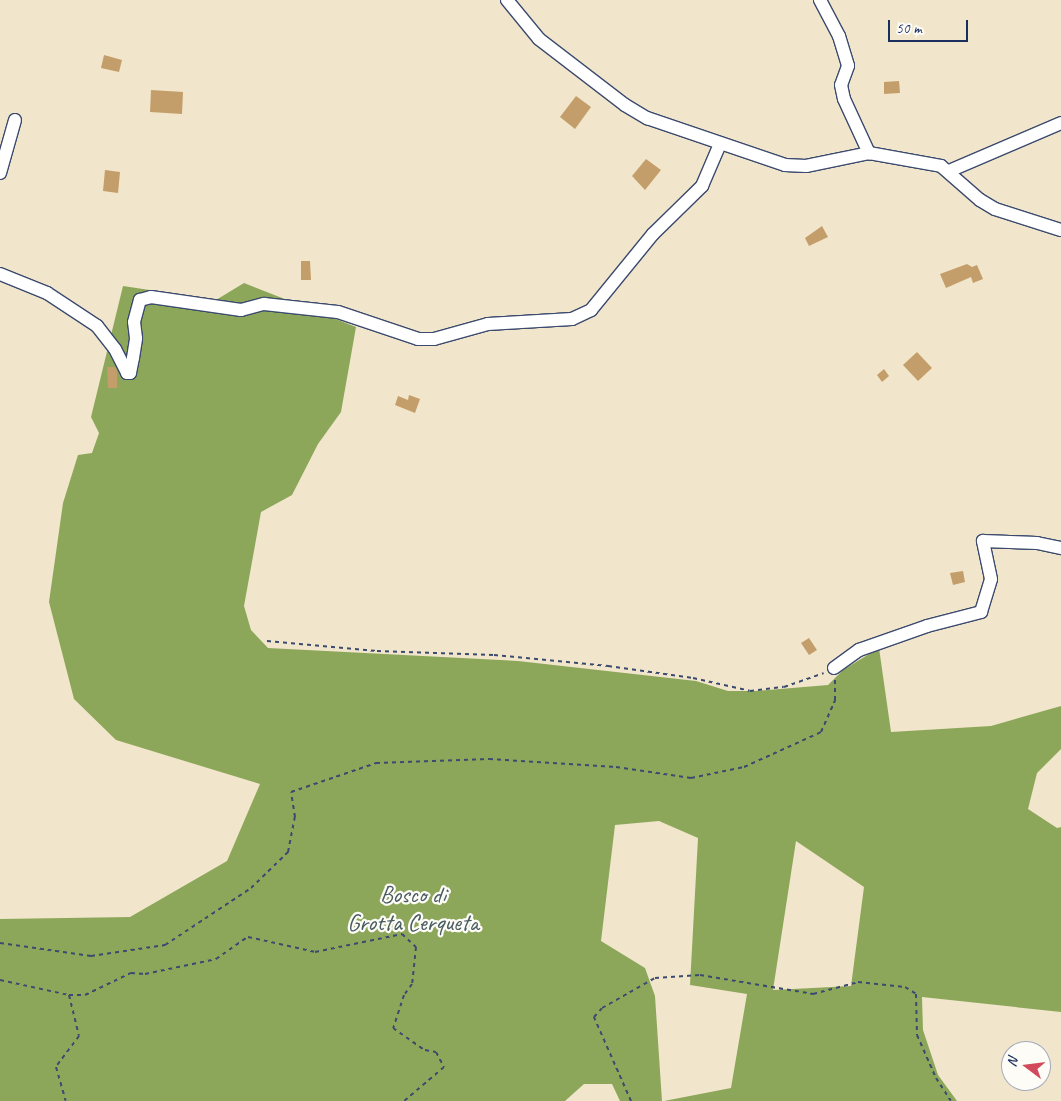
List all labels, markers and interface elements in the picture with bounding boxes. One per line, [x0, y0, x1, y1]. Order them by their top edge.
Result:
scale bar [891, 10, 971, 42]
text: 50 m [896, 19, 922, 38]
park label: Bosco di Grotta Cerqueta [347, 881, 479, 937]
north arrow [1001, 1041, 1051, 1091]
text: N [1003, 1056, 1021, 1069]

